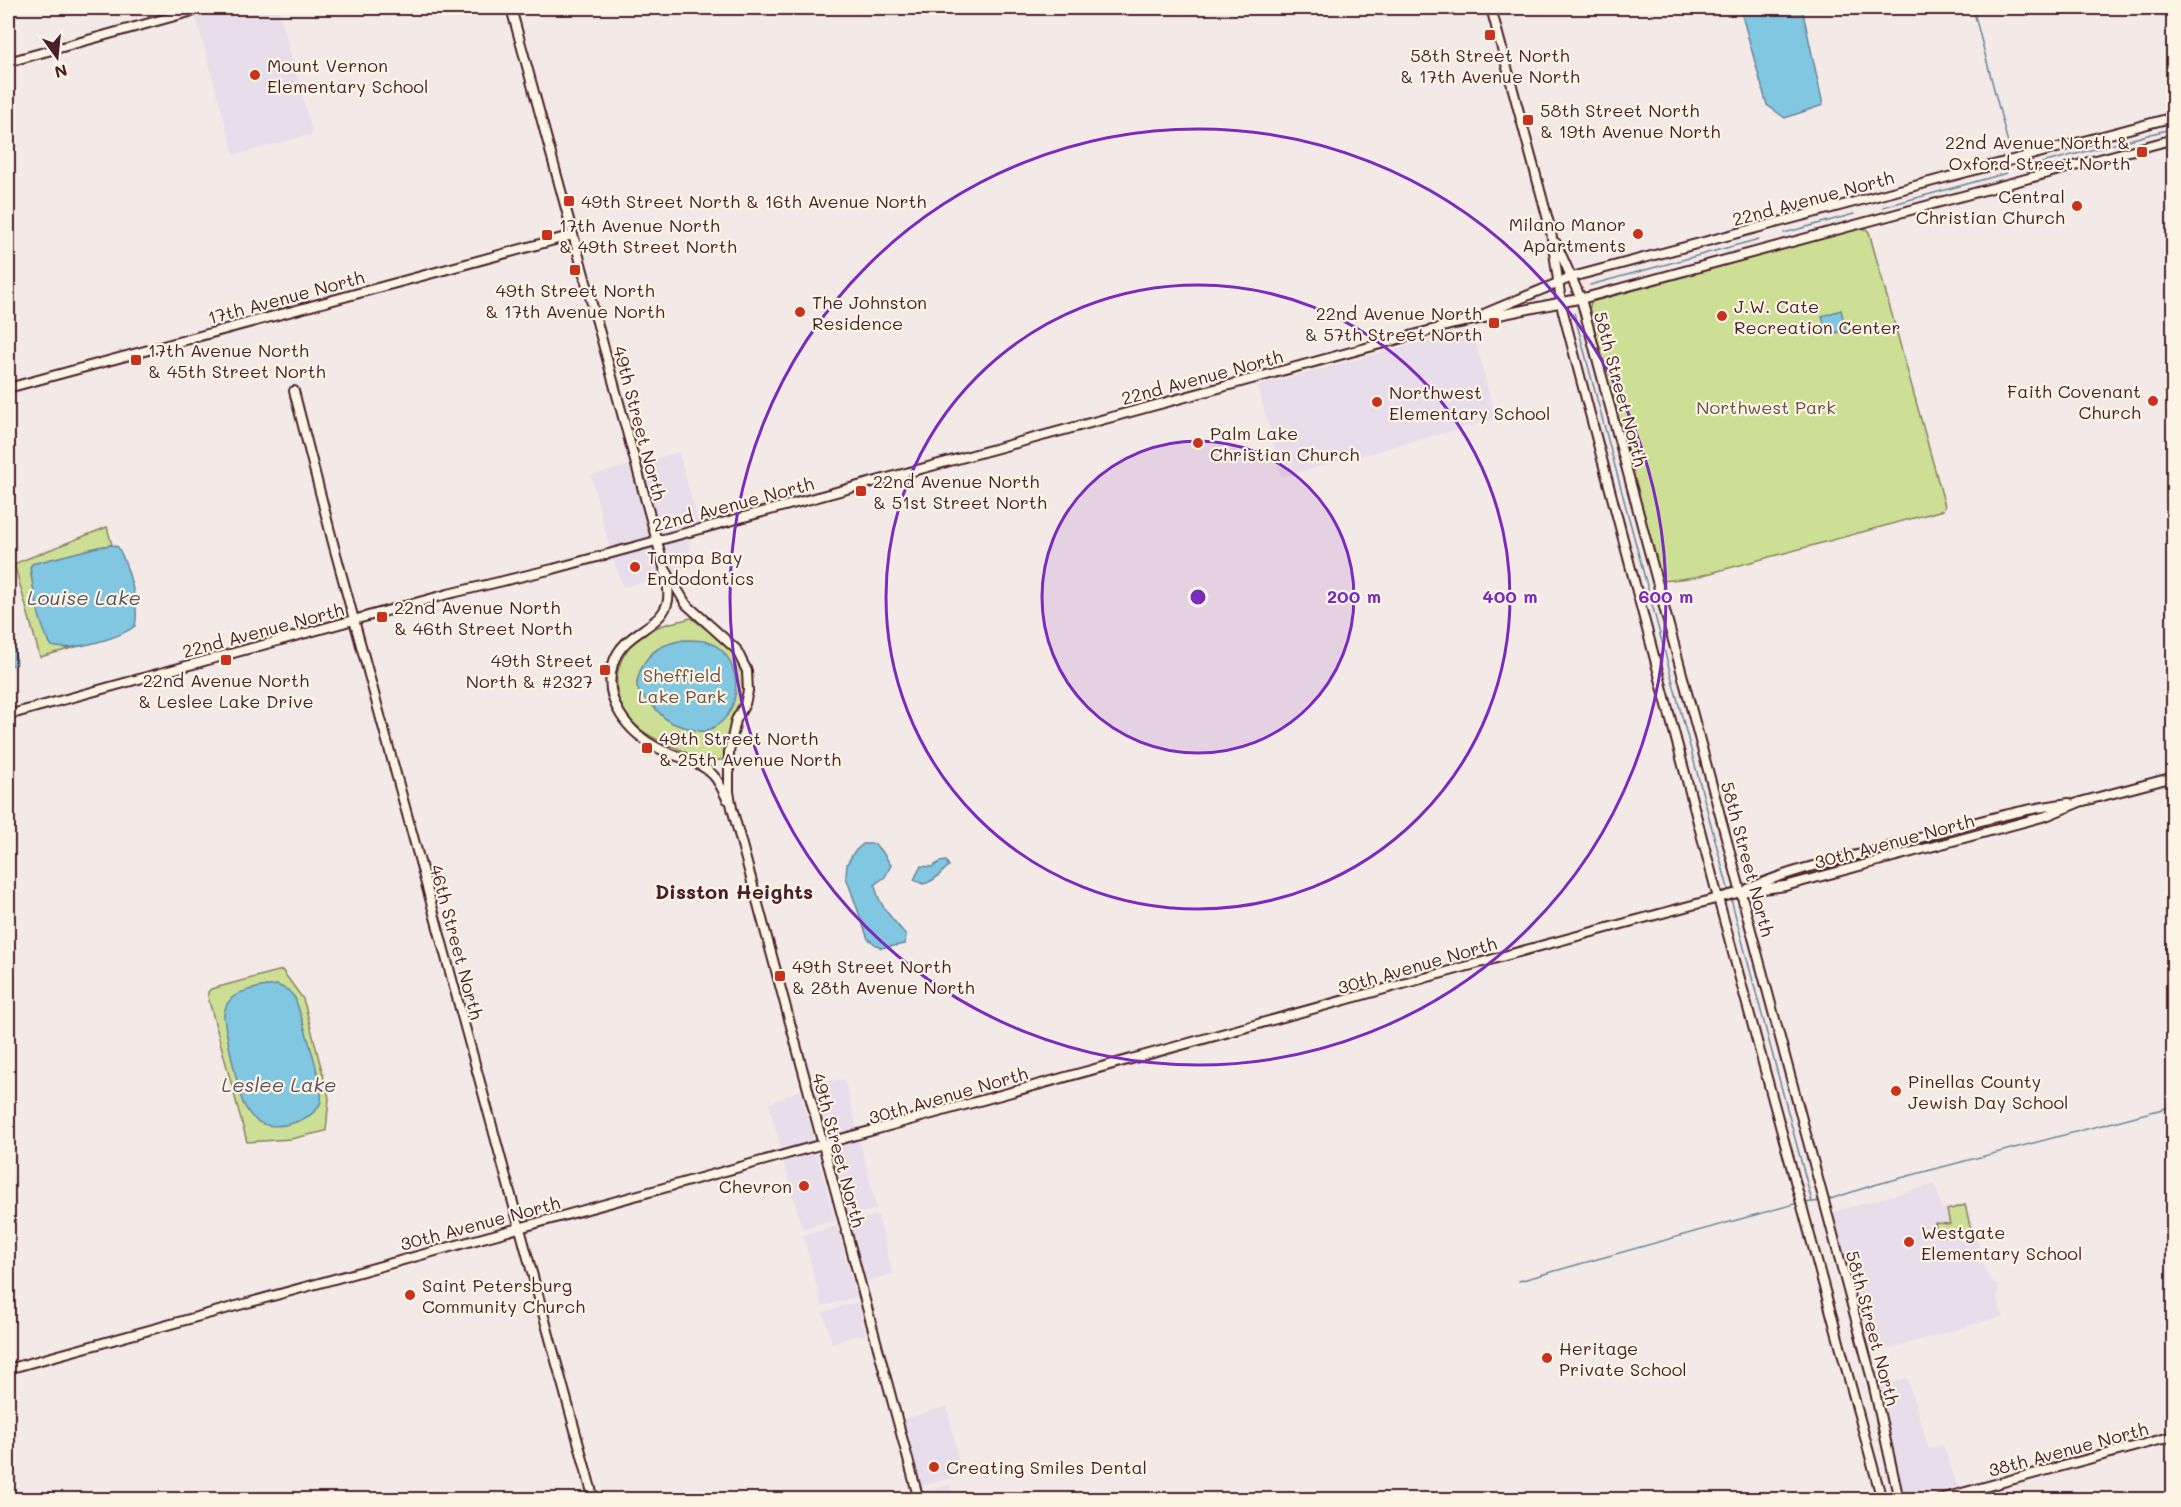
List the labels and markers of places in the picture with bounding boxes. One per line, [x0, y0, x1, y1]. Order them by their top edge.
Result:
marker: 58th Street North & 17th Avenue North [1483, 28, 1497, 42]
place label: 58th Street North & 17th Avenue North [1400, 43, 1580, 88]
place label: Mount Vernon Elementary School [267, 53, 429, 98]
marker: Mount Vernon Elementary School [248, 68, 262, 82]
place label: 58th Street North & 19th Avenue North [1540, 98, 1720, 143]
marker: 58th Street North & 19th Avenue North [1521, 113, 1535, 127]
place label: 22nd Avenue North & Oxford Street North [1945, 130, 2130, 175]
marker: 22nd Avenue North & Oxford Street North [2135, 145, 2149, 159]
place label: Central Christian Church [1916, 184, 2065, 229]
place label: 49th Street North & 16th Avenue North [581, 189, 927, 213]
marker: 49th Street North & 16th Avenue North [562, 194, 576, 208]
marker: Central Christian Church [2070, 199, 2084, 213]
place label: Milano Manor Apartments [1509, 212, 1626, 257]
place label: 17th Avenue North & 49th Street North [559, 213, 737, 258]
marker: Milano Manor Apartments [1631, 227, 1645, 241]
marker: 17th Avenue North & 49th Street North [540, 228, 554, 242]
marker: 49th Street North & 17th Avenue North [568, 263, 582, 277]
place label: 49th Street North & 17th Avenue North [485, 278, 665, 323]
place label: The Johnston Residence [812, 290, 927, 335]
place label: J.W. Cate Recreation Center [1734, 294, 1901, 339]
place label: 22nd Avenue North & 57th Street North [1305, 301, 1482, 346]
marker: The Johnston Residence [793, 305, 807, 319]
marker: J.W. Cate Recreation Center [1715, 309, 1729, 323]
marker: 22nd Avenue North & 57th Street North [1487, 316, 1501, 330]
place label: 17th Avenue North & 45th Street North [148, 338, 326, 383]
marker: 17th Avenue North & 45th Street North [129, 353, 143, 367]
place label: Faith Covenant Church [2007, 379, 2141, 424]
place label: Northwest Elementary School [1389, 380, 1551, 425]
marker: Faith Covenant Church [2146, 394, 2160, 408]
marker: Northwest Elementary School [1370, 395, 1384, 409]
place label: Palm Lake Christian Church [1210, 421, 1359, 466]
marker: Palm Lake Christian Church [1191, 436, 1205, 450]
place label: 22nd Avenue North & 51st Street North [873, 469, 1047, 514]
marker: 22nd Avenue North & 51st Street North [854, 484, 868, 498]
place label: Tampa Bay Endodontics [647, 545, 754, 590]
marker: Tampa Bay Endodontics [628, 560, 642, 574]
centre of rings [1188, 587, 1208, 607]
place label: 22nd Avenue North & 46th Street North [394, 595, 572, 640]
marker: 22nd Avenue North & 46th Street North [375, 610, 389, 624]
place label: 49th Street North & #2327 [466, 648, 593, 693]
marker: 22nd Avenue North & Leslee Lake Drive [219, 653, 233, 667]
marker: 49th Street North & #2327 [598, 663, 612, 677]
place label: 22nd Avenue North & Leslee Lake Drive [138, 668, 314, 713]
place label: 49th Street North & 25th Avenue North [659, 726, 841, 771]
marker: 49th Street North & 25th Avenue North [640, 741, 654, 755]
place label: 49th Street North & 28th Avenue North [792, 954, 975, 999]
marker: 49th Street North & 28th Avenue North [773, 969, 787, 983]
place label: Pinellas County Jewish Day School [1908, 1069, 2069, 1114]
marker: Pinellas County Jewish Day School [1889, 1084, 1903, 1098]
place label: Chevron [719, 1174, 792, 1198]
marker: Chevron [797, 1179, 811, 1193]
place label: Westgate Elementary School [1921, 1220, 2083, 1265]
marker: Westgate Elementary School [1902, 1235, 1916, 1249]
place label: Saint Petersburg Community Church [422, 1273, 585, 1318]
marker: Saint Petersburg Community Church [403, 1288, 417, 1302]
place label: Heritage Private School [1559, 1336, 1687, 1381]
marker: Heritage Private School [1540, 1351, 1554, 1365]
place label: Creating Smiles Dental [946, 1455, 1147, 1479]
marker: Creating Smiles Dental [927, 1460, 941, 1474]

